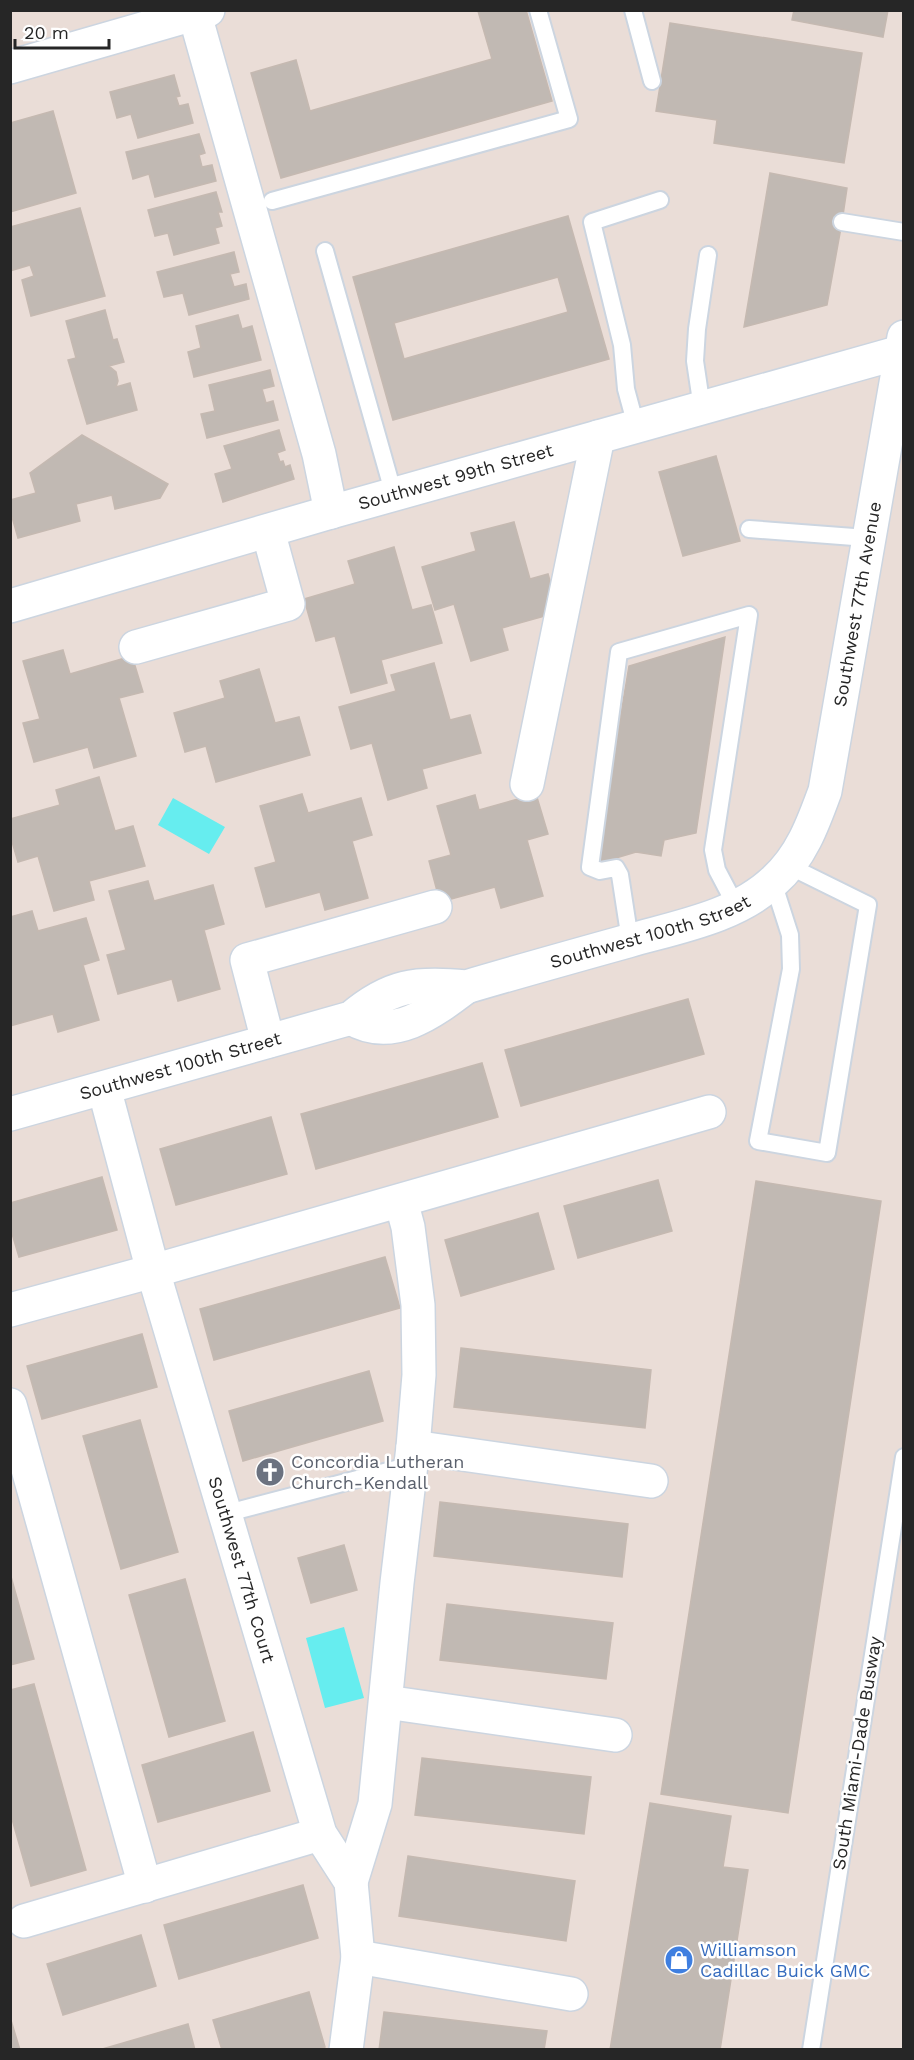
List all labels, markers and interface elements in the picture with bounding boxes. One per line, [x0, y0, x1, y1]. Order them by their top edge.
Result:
scale bar [15, 12, 110, 50]
text: 20 m [24, 22, 69, 43]
street label: Southwest 99th Street [356, 439, 556, 514]
street label: Southwest 77th Avenue [829, 500, 885, 708]
street label: Southwest 100th Street [548, 890, 754, 972]
street label: Southwest 100th Street [77, 1027, 284, 1104]
place label: Concordia Lutheran Church-Kendall [291, 1451, 464, 1493]
church icon: Concordia Lutheran Church-Kendall [254, 1456, 286, 1488]
street label: Southwest 77th Court [205, 1474, 280, 1666]
street label: South Miami-Dade Busway [828, 1634, 885, 1871]
place label: Williamson Cadillac Buick GMC [700, 1939, 870, 1981]
shop icon: Williamson Cadillac Buick GMC [663, 1944, 695, 1976]

